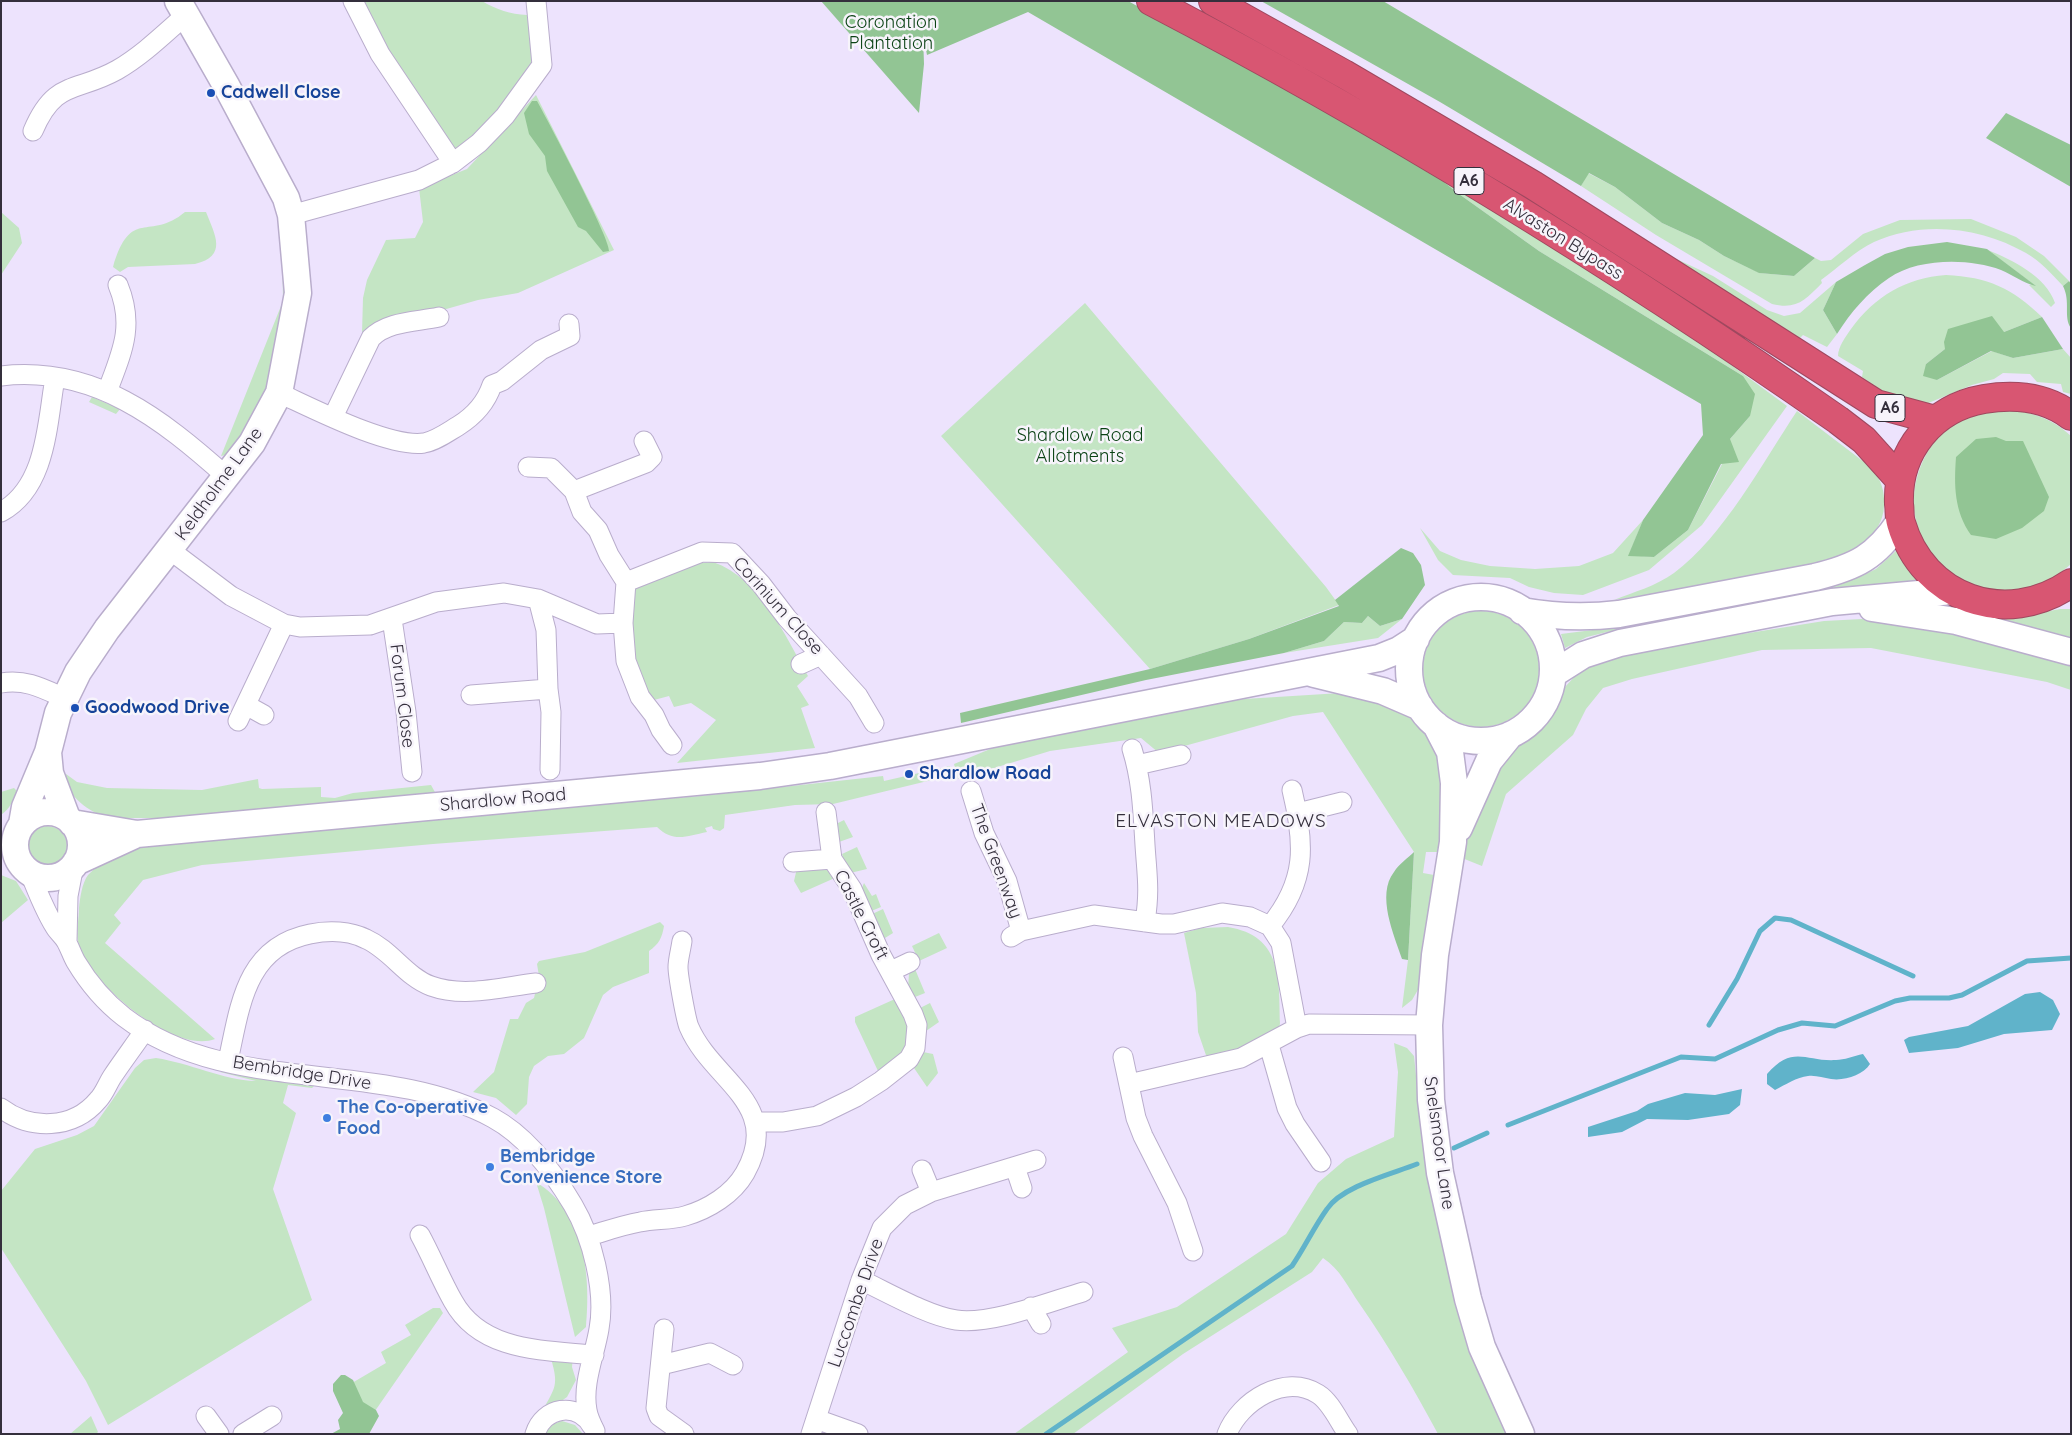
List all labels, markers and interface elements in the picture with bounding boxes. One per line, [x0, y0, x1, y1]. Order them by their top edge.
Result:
park label: Coronation Plantation [845, 12, 937, 54]
place label: Cadwell Close [221, 82, 341, 104]
marker: Cadwell Close [205, 87, 217, 99]
road number: A6 [1454, 168, 1484, 195]
street label: Alvaston Bypass [1499, 194, 1627, 284]
road number: A6 [1875, 394, 1905, 422]
street label: Keldholme Lane [171, 423, 267, 545]
park label: Shardlow Road Allotments [1017, 425, 1143, 468]
street label: Corinium Close [728, 553, 828, 659]
street label: Forum Close [385, 643, 419, 749]
place label: Goodwood Drive [85, 697, 230, 719]
marker: Goodwood Drive [69, 702, 81, 714]
place label: Shardlow Road [919, 763, 1051, 785]
marker: Shardlow Road [903, 768, 915, 780]
street label: Shardlow Road [439, 784, 567, 816]
street label: The Greenway [965, 801, 1027, 921]
district label: ELVASTON MEADOWS [1113, 810, 1329, 832]
street label: Castle Croft [829, 866, 893, 964]
street label: Bembridge Drive [231, 1051, 373, 1095]
street label: Snelsmoor Lane [1419, 1075, 1459, 1211]
place label: The Co-operative Food [337, 1097, 488, 1140]
marker: The Co-operative Food [321, 1112, 333, 1124]
place label: Bembridge Convenience Store [500, 1146, 662, 1188]
marker: Bembridge Convenience Store [484, 1161, 496, 1173]
street label: Luccombe Drive [824, 1236, 888, 1370]

